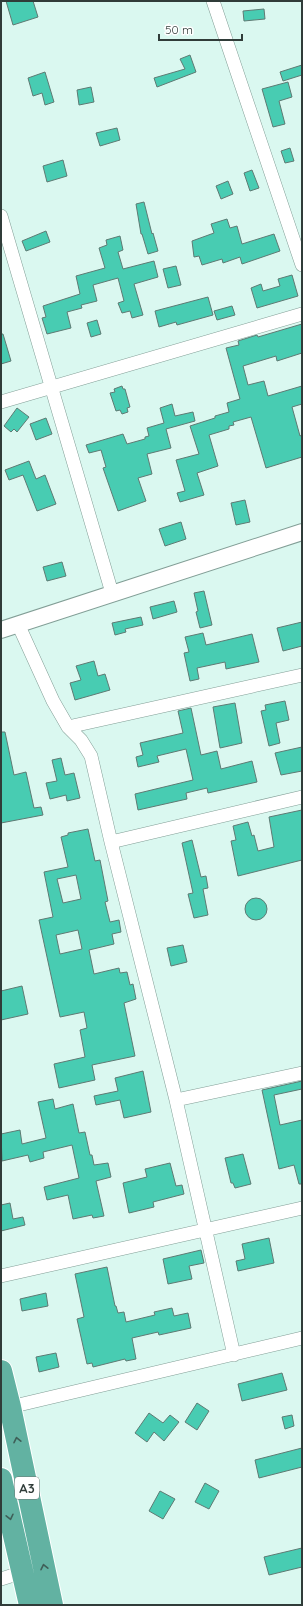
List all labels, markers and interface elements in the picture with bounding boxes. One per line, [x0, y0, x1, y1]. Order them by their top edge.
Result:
scale bar [159, 16, 242, 42]
text: 50 m [165, 22, 193, 37]
one-way arrow [14, 1436, 22, 1443]
road number: A3 [15, 1477, 39, 1499]
one-way arrow [5, 1514, 13, 1520]
one-way arrow [41, 1564, 49, 1570]

